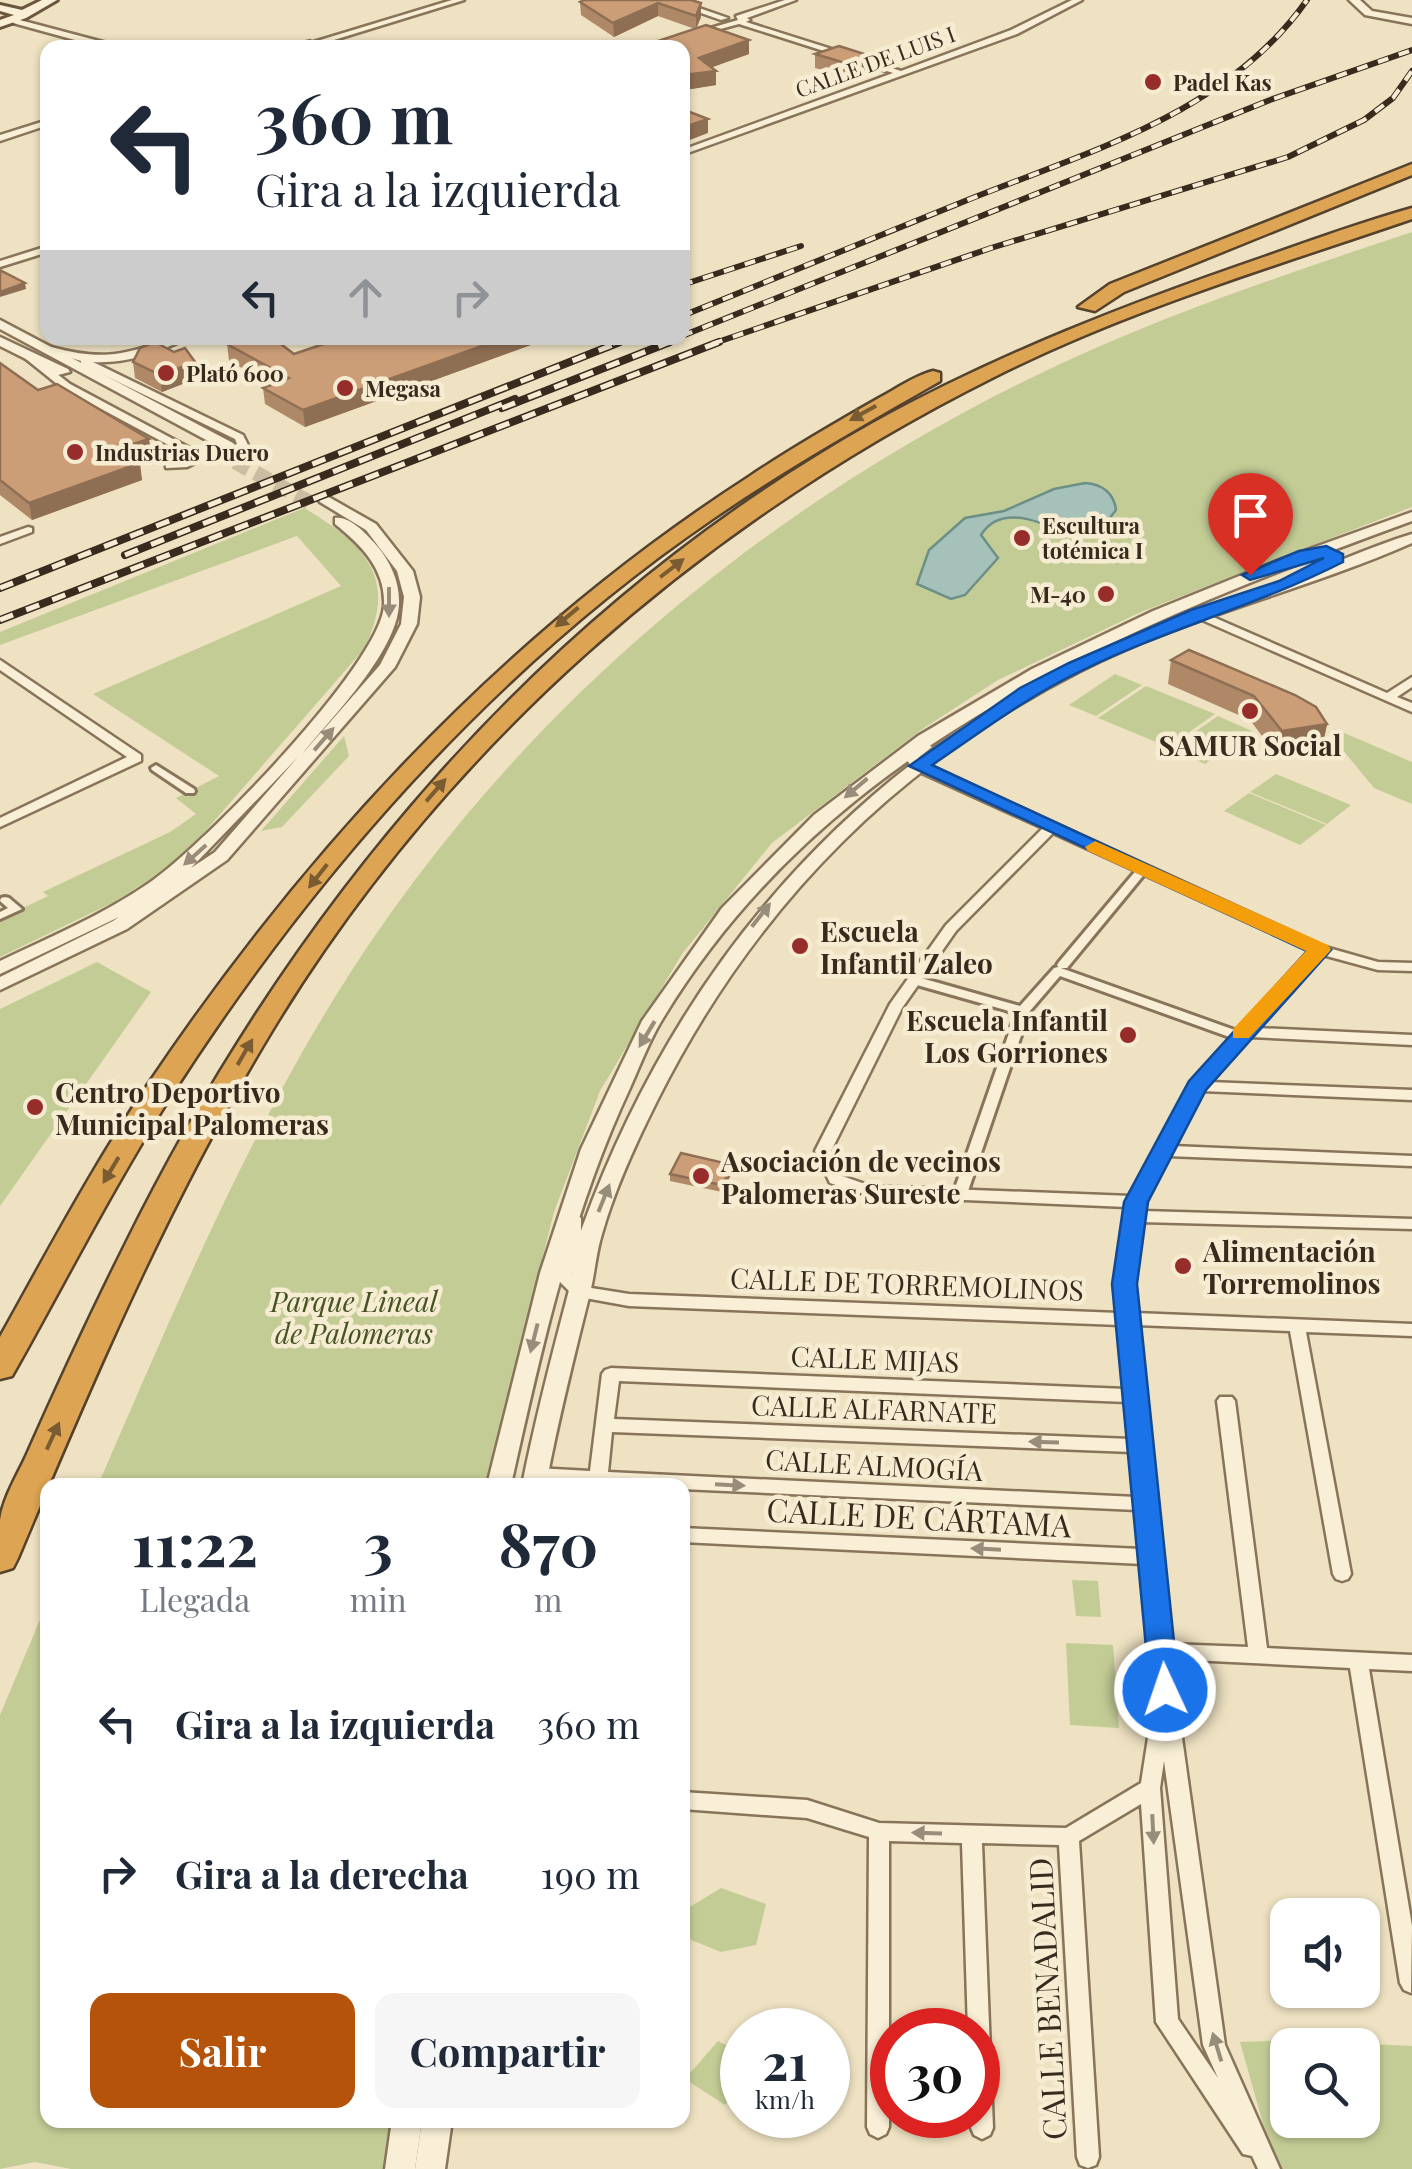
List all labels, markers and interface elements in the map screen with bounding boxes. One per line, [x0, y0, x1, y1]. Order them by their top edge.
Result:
street label: CALLE DE LUIS I [791, 18, 959, 104]
place label: Padel Kas [1173, 67, 1272, 97]
text: 360 m [255, 68, 453, 162]
marker: Padel Kas [1142, 71, 1164, 93]
icon: left [90, 80, 220, 210]
text: Gira a la izquierda [255, 158, 620, 218]
icon: left [233, 270, 288, 325]
icon: ahead [338, 270, 393, 325]
icon: right [443, 270, 498, 325]
place label: Plató 600 [186, 358, 284, 388]
marker: Plató 600 [155, 362, 177, 384]
place label: Megasa [365, 373, 442, 403]
marker: Megasa [334, 377, 356, 399]
one-way arrow [849, 405, 878, 422]
place label: Industrias Duero [95, 437, 269, 467]
marker: Industrias Duero [64, 441, 86, 463]
pin [1208, 473, 1293, 576]
icon: arrive [1223, 488, 1278, 543]
place label: Escultura totémica I [1041, 510, 1143, 565]
marker: Escultura totémica I [1011, 527, 1033, 549]
one-way arrow [659, 557, 685, 578]
place label: M-40 [1030, 579, 1086, 609]
marker: M-40 [1095, 583, 1117, 605]
one-way arrow [382, 587, 398, 618]
one-way arrow [555, 606, 580, 627]
marker: SAMUR Social [1239, 700, 1261, 722]
place label: SAMUR Social [1158, 726, 1342, 763]
one-way arrow [313, 727, 335, 752]
one-way arrow [843, 777, 868, 798]
one-way arrow [425, 778, 447, 803]
one-way arrow [183, 844, 208, 866]
one-way arrow [308, 863, 329, 889]
one-way arrow [751, 902, 771, 928]
place label: Escuela Infantil Zaleo [820, 912, 993, 981]
marker: Escuela Infantil Zaleo [789, 935, 811, 957]
place label: Escuela Infantil Los Gorriones [906, 1001, 1108, 1070]
one-way arrow [639, 1020, 656, 1048]
marker: Escuela Infantil Los Gorriones [1117, 1024, 1139, 1046]
one-way arrow [236, 1038, 253, 1066]
place label: Centro Deportivo Municipal Palomeras [55, 1073, 329, 1142]
marker: Centro Deportivo Municipal Palomeras [24, 1096, 46, 1118]
place label: Asociación de vecinos Palomeras Sureste [720, 1142, 1001, 1211]
one-way arrow [103, 1156, 120, 1184]
marker: Asociación de vecinos Palomeras Sureste [690, 1165, 712, 1187]
one-way arrow [597, 1182, 613, 1212]
place label: Alimentación Torremolinos [1202, 1232, 1380, 1301]
marker: Alimentación Torremolinos [1172, 1255, 1194, 1277]
street label: CALLE DE TORREMOLINOS [729, 1258, 1085, 1308]
park label: Parque Lineal de Palomeras [270, 1282, 439, 1351]
one-way arrow [526, 1323, 542, 1354]
street label: CALLE MIJAS [790, 1337, 960, 1379]
street label: CALLE ALFARNATE [750, 1385, 998, 1431]
one-way arrow [44, 1422, 61, 1451]
one-way arrow [1027, 1434, 1059, 1450]
street label: CALLE ALMOGÍA [764, 1440, 984, 1488]
one-way arrow [715, 1477, 747, 1493]
street label: CALLE DE CÁRTAMA [766, 1487, 1073, 1545]
text: 11:22 [132, 1502, 258, 1582]
text: 3 [364, 1502, 393, 1582]
text: 870 [498, 1502, 598, 1582]
one-way arrow [970, 1541, 1002, 1557]
text: Llegada [139, 1577, 250, 1620]
text: min [350, 1577, 407, 1620]
text: m [534, 1577, 563, 1620]
position arrow [1113, 1638, 1217, 1742]
icon: left [90, 1696, 145, 1751]
text: Gira a la izquierda [175, 1698, 495, 1749]
text: 360 m [537, 1698, 640, 1749]
one-way arrow [1145, 1814, 1161, 1846]
one-way arrow [910, 1825, 942, 1841]
icon: right [90, 1846, 145, 1901]
text: Gira a la derecha [175, 1848, 469, 1899]
text: 190 m [541, 1848, 640, 1899]
street label: CALLE BENADALID [1017, 1857, 1075, 2141]
map controls [1270, 1898, 1380, 2138]
button: sound [1270, 1898, 1380, 2008]
button: Salir [90, 1993, 355, 2108]
button: Compartir [375, 1993, 640, 2108]
speed limit sign: 30 [870, 2008, 1000, 2138]
text: 21 [762, 2027, 808, 2094]
button: search [1270, 2028, 1380, 2138]
one-way arrow [1209, 2032, 1224, 2062]
text: km/h [755, 2082, 815, 2115]

